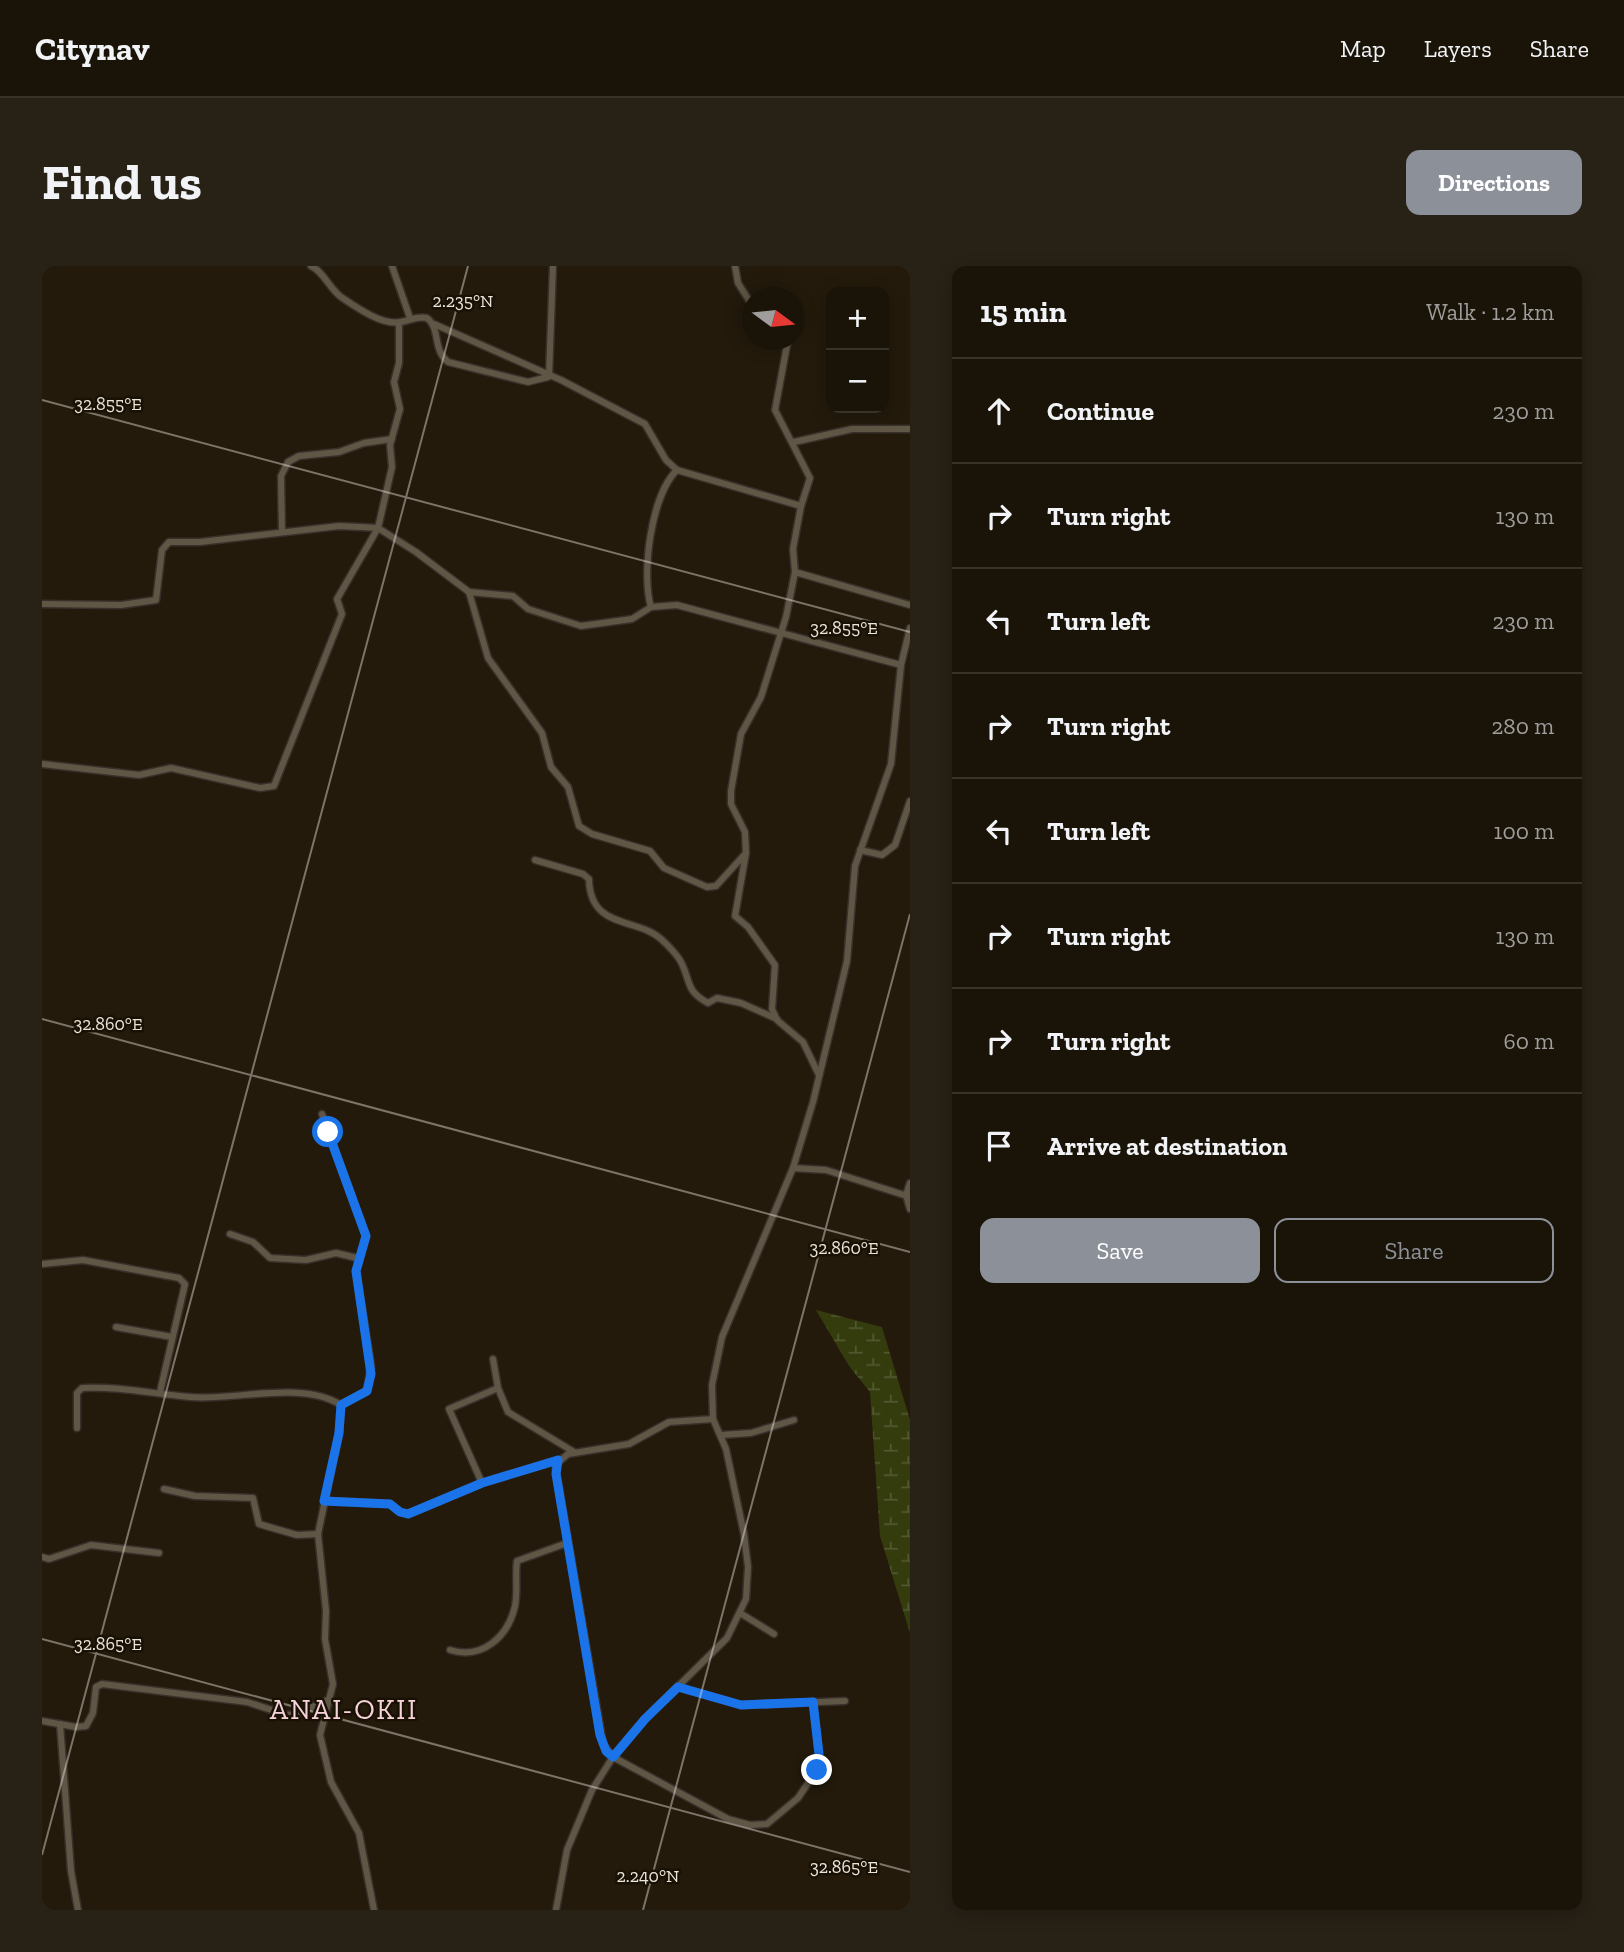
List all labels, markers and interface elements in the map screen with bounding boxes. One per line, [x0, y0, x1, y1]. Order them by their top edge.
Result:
text: Citynav [35, 29, 150, 68]
text: Map [1340, 34, 1386, 63]
text: Layers [1424, 34, 1492, 63]
text: Share [1530, 34, 1589, 63]
button: Directions [1406, 150, 1582, 215]
text: Find us [42, 153, 202, 212]
north arrow [742, 287, 805, 350]
map controls [826, 287, 889, 413]
button: + [826, 287, 889, 350]
text: 2.235°N [433, 290, 493, 312]
text: 15 min [980, 294, 1066, 330]
text: Walk · 1.2 km [1426, 298, 1554, 326]
button: − [826, 350, 889, 413]
icon: ahead [980, 392, 1018, 430]
text: 32.855°E [74, 393, 142, 415]
text: Continue [1047, 395, 1154, 427]
text: 230 m [1493, 397, 1554, 425]
icon: right [980, 497, 1018, 535]
text: Turn right [1047, 500, 1170, 532]
text: 130 m [1496, 502, 1554, 530]
icon: left [980, 602, 1018, 640]
text: Turn left [1047, 605, 1150, 637]
text: 230 m [1493, 607, 1554, 635]
text: 32.855°E [810, 617, 878, 639]
icon: right [980, 707, 1018, 745]
text: Turn right [1047, 710, 1170, 742]
text: 280 m [1491, 712, 1554, 740]
icon: left [980, 812, 1018, 850]
text: Turn left [1047, 815, 1150, 847]
text: 100 m [1494, 817, 1554, 845]
icon: right [980, 917, 1018, 955]
text: Turn right [1047, 920, 1170, 952]
text: 130 m [1496, 922, 1554, 950]
text: 32.860°E [73, 1013, 143, 1035]
icon: right [980, 1022, 1018, 1060]
text: Turn right [1047, 1025, 1170, 1057]
text: 60 m [1503, 1027, 1554, 1055]
route start [312, 1116, 343, 1147]
icon: arrive [980, 1127, 1018, 1165]
text: Arrive at destination [1047, 1130, 1287, 1162]
button: Save [980, 1218, 1260, 1283]
button: Share [1274, 1218, 1554, 1283]
text: 32.860°E [809, 1237, 879, 1259]
text: 32.865°E [74, 1633, 142, 1655]
district label: ANAI-OKII [270, 1693, 418, 1726]
route end [801, 1754, 832, 1785]
text: 32.865°E [810, 1856, 878, 1878]
text: 2.240°N [617, 1865, 679, 1887]

